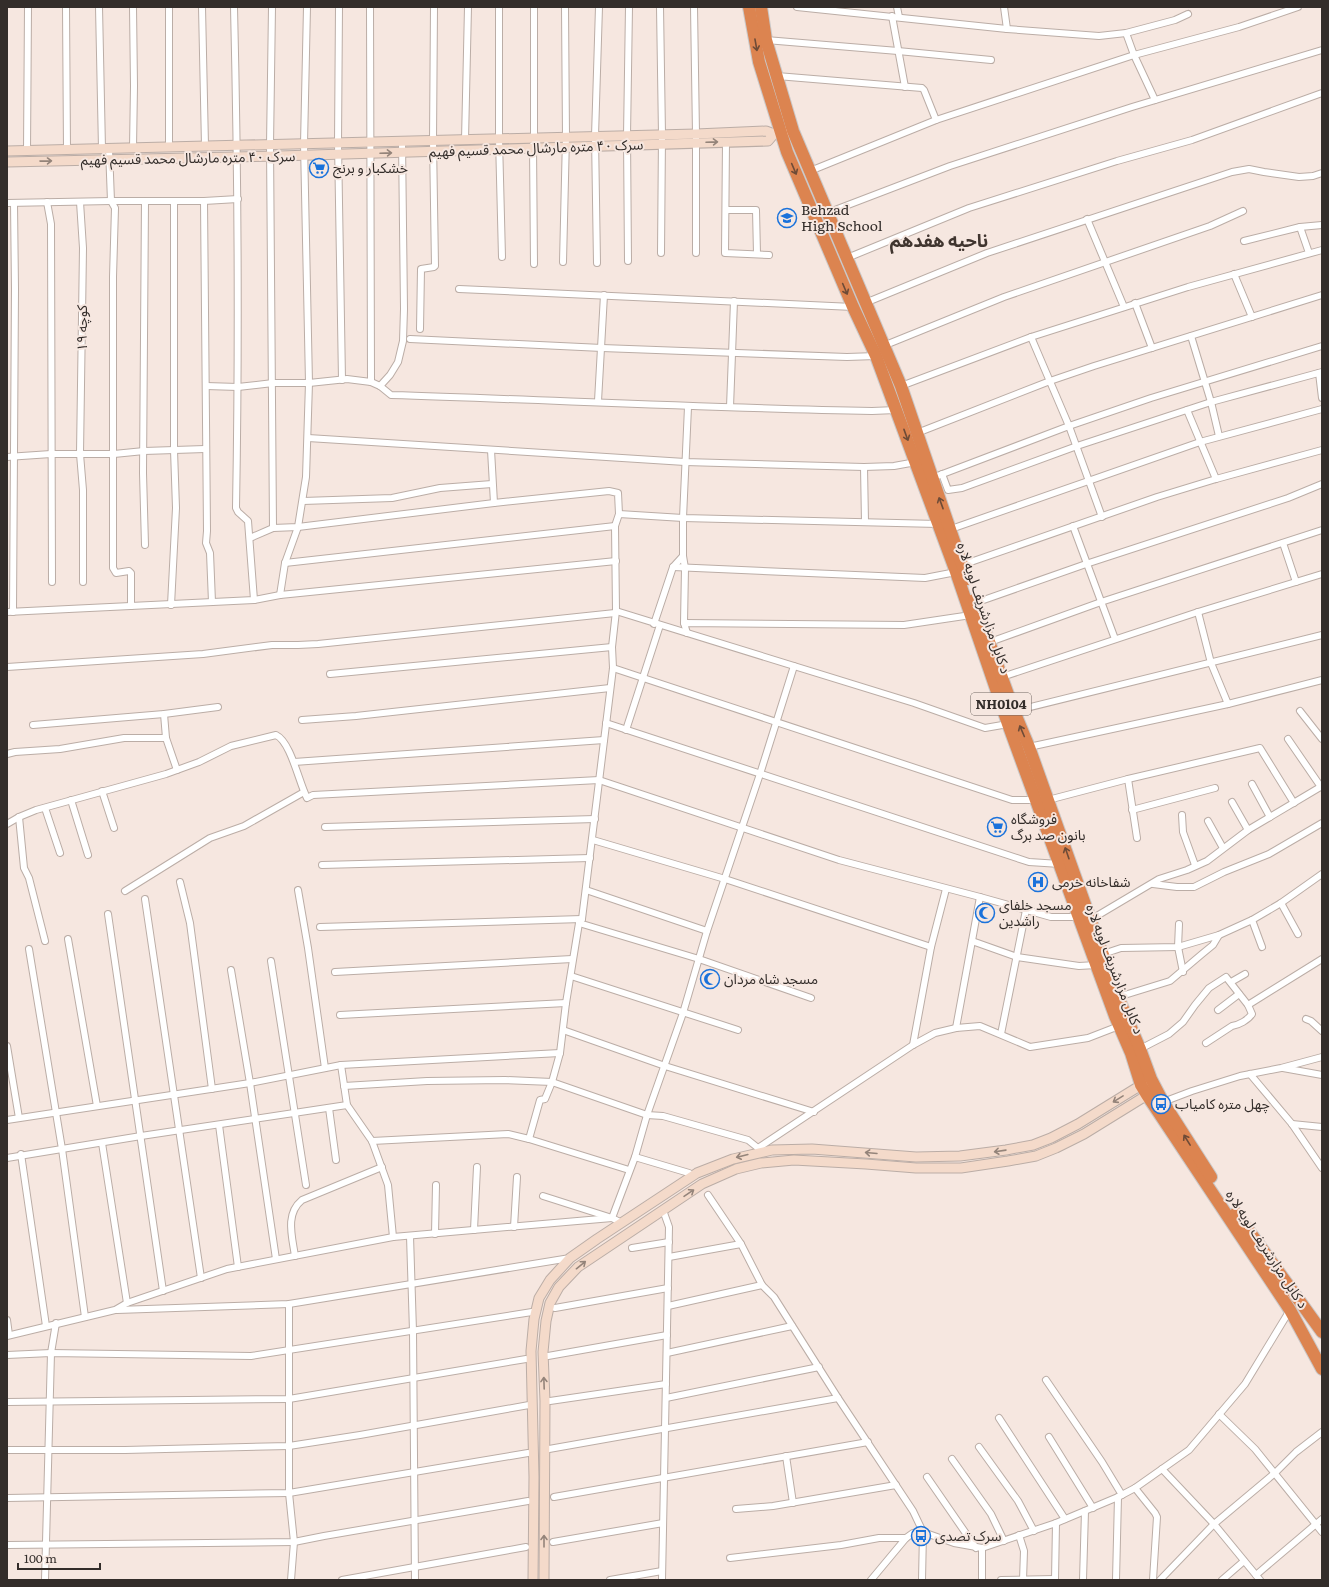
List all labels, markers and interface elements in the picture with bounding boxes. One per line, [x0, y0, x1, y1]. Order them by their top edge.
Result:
one-way arrow [752, 39, 760, 52]
street label: سرک ۴۰ متره مارشال محمد قسیم فهیم [428, 133, 644, 163]
one-way arrow [705, 139, 718, 146]
street label: سرک ۴۰ متره مارشال محمد قسیم فهیم [80, 145, 296, 171]
one-way arrow [379, 149, 392, 157]
one-way arrow [39, 157, 52, 165]
supermarket icon: خشکبار و برنج [308, 157, 330, 179]
place label: خشکبار و برنج [333, 157, 408, 179]
one-way arrow [791, 163, 798, 175]
place label: Behzad High School [801, 199, 883, 235]
school or university icon: Behzad High School [776, 207, 798, 229]
district label: ناحیه هفدهم [890, 226, 988, 254]
one-way arrow [842, 282, 849, 294]
street label: کوچه ۱۹ [71, 305, 92, 351]
one-way arrow [902, 428, 910, 440]
one-way arrow [937, 497, 944, 510]
street label: د کابل مزارشریف لویه لاره [953, 539, 1017, 676]
road number: NH0104 [971, 693, 1031, 715]
one-way arrow [1018, 725, 1026, 737]
place label: فروشگاه بانون صد برگ [1011, 808, 1086, 844]
supermarket icon: فروشگاه بانون صد برگ [986, 816, 1008, 838]
one-way arrow [1063, 847, 1070, 860]
hospital icon: شفاخانه خرمی [1027, 871, 1049, 893]
place label: شفاخانه خرمی [1052, 871, 1131, 891]
place label: مسجد خلفای راشدین [999, 894, 1072, 930]
street label: د کابل مزارشریف لویه لاره [1082, 901, 1150, 1037]
mosque icon: مسجد خلفای راشدین [974, 902, 996, 924]
mosque icon: مسجد شاه مردان [699, 968, 721, 990]
place label: مسجد شاه مردان [724, 968, 818, 988]
bus stop icon: چهل متره کامیاب [1150, 1093, 1172, 1115]
place label: چهل متره کامیاب [1175, 1093, 1270, 1114]
one-way arrow [1112, 1096, 1124, 1104]
one-way arrow [1183, 1134, 1191, 1146]
one-way arrow [994, 1147, 1007, 1155]
one-way arrow [865, 1149, 878, 1156]
one-way arrow [735, 1153, 748, 1160]
street label: د کابل مزارشریف لویه لاره [1222, 1185, 1314, 1312]
one-way arrow [683, 1189, 694, 1197]
one-way arrow [575, 1261, 586, 1269]
one-way arrow [540, 1377, 548, 1390]
bus stop icon: سرک تصدی [910, 1525, 932, 1547]
place label: سرک تصدی [935, 1525, 1002, 1545]
one-way arrow [540, 1535, 548, 1548]
scale bar [18, 1545, 100, 1571]
text: 100 m [24, 1549, 57, 1567]

